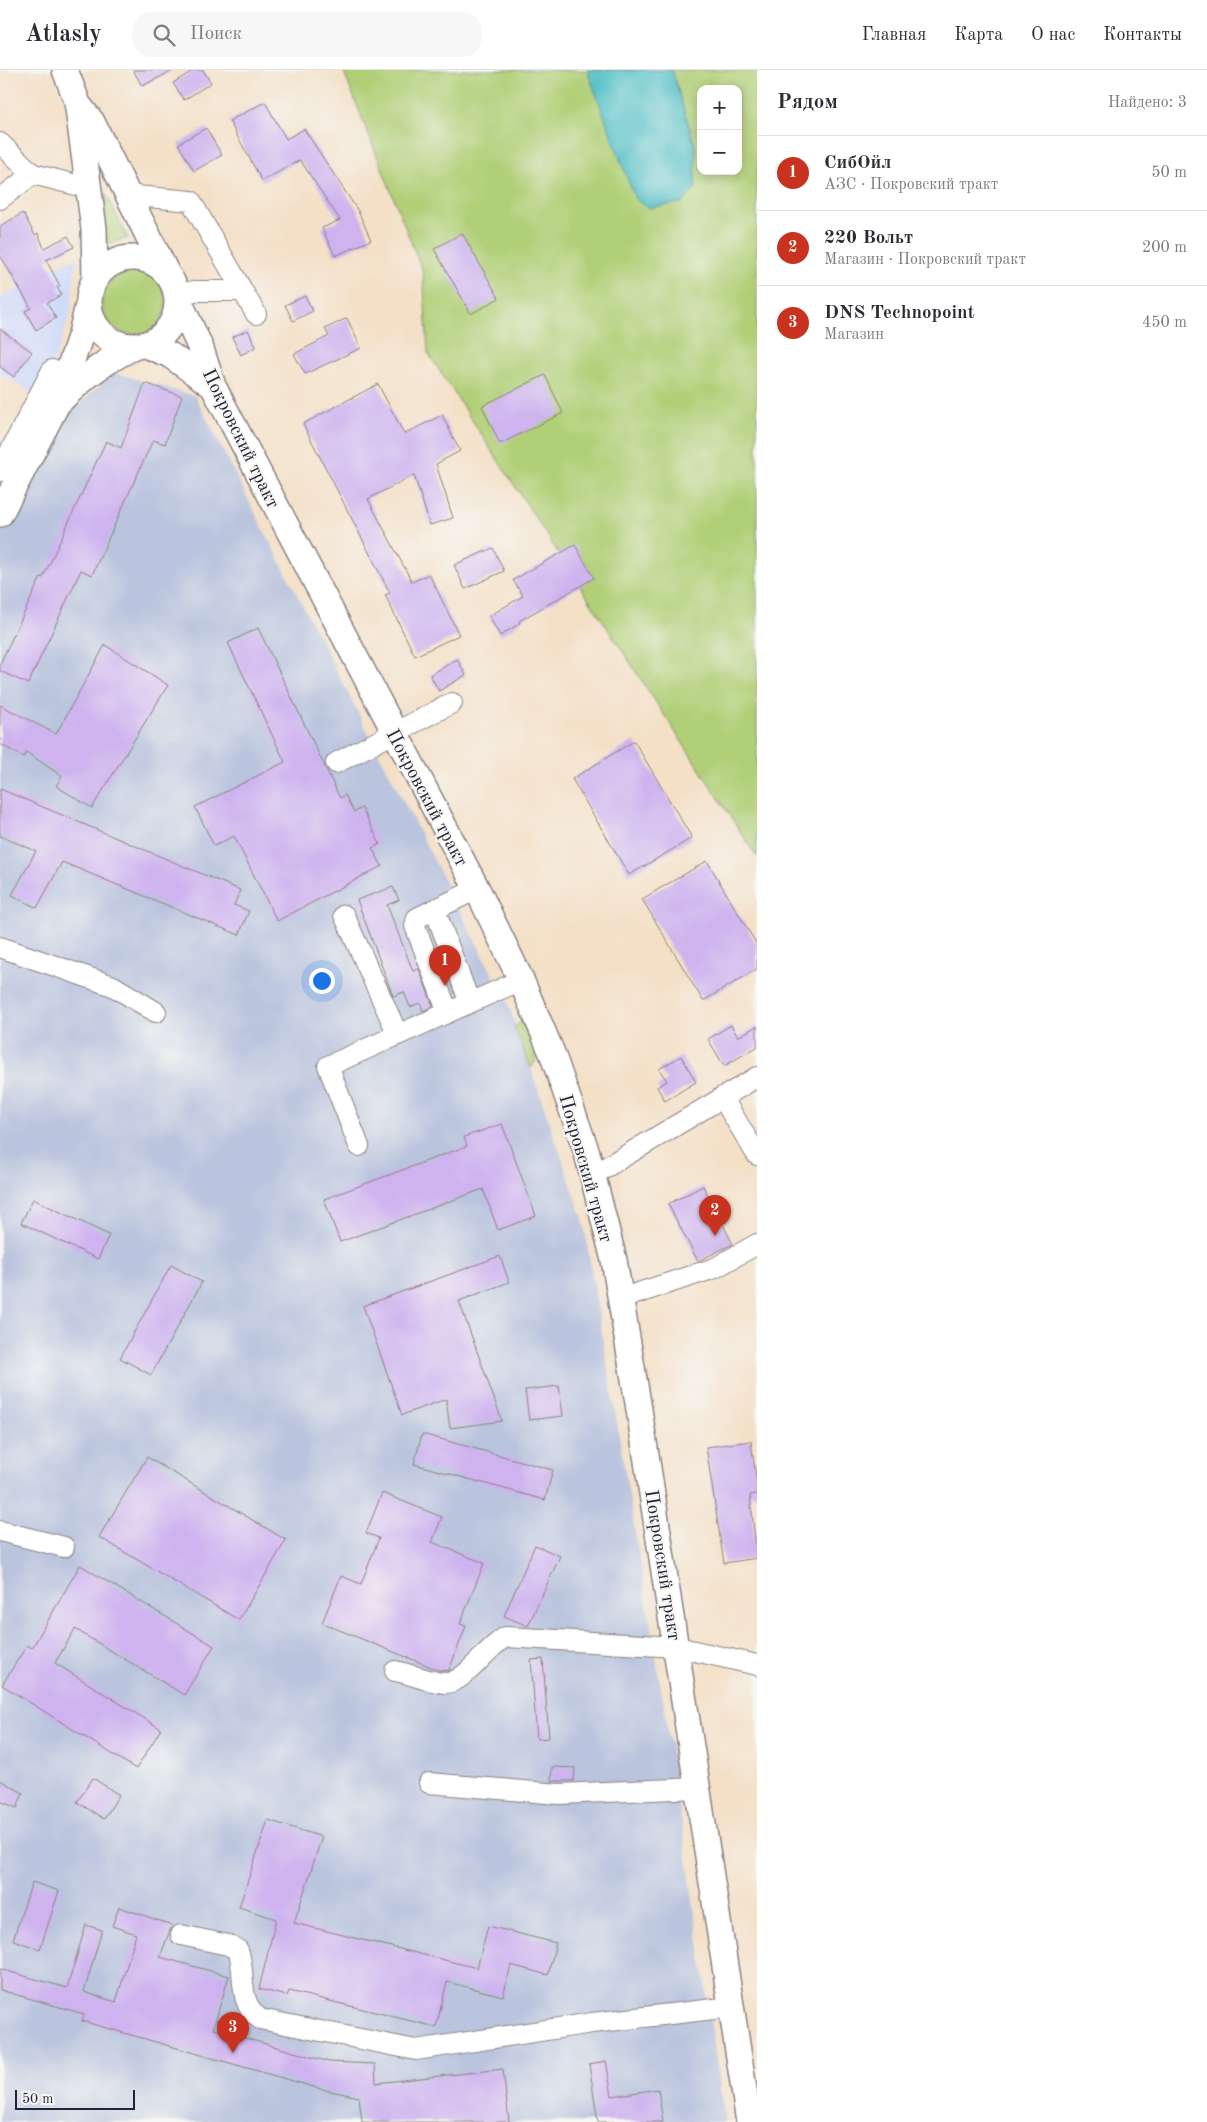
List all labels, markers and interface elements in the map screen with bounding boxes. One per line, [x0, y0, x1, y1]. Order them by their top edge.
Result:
search box [132, 12, 482, 57]
icon: search [150, 21, 178, 49]
text: Atlasly [25, 23, 102, 47]
text: Поиск [190, 25, 242, 44]
text: Главная [862, 26, 926, 44]
text: Карта [954, 26, 1003, 44]
text: О нас [1031, 26, 1075, 44]
text: Контакты [1103, 26, 1182, 44]
map controls [697, 85, 742, 175]
button: + [697, 85, 742, 130]
text: Рядом [777, 92, 838, 113]
text: Найдено: 3 [1108, 95, 1187, 111]
button: − [697, 130, 742, 175]
text: СибОйл [824, 154, 891, 173]
text: 1 [788, 165, 798, 181]
text: 50 m [1151, 165, 1187, 181]
text: АЗС · Покровский тракт [824, 177, 998, 193]
text: 220 Вольт [824, 229, 913, 248]
text: 2 [788, 240, 798, 256]
text: 200 m [1142, 240, 1187, 256]
text: Магазин · Покровский тракт [824, 252, 1026, 268]
text: DNS Technopoint [824, 304, 975, 323]
text: 3 [788, 315, 798, 331]
text: 450 m [1142, 315, 1187, 331]
text: Магазин [824, 327, 884, 343]
street label: Покровский тракт [198, 366, 282, 512]
street label: Покровский тракт [382, 726, 470, 870]
pin: 1 [429, 945, 461, 986]
your location [309, 968, 335, 994]
street label: Покровский тракт [554, 1093, 615, 1245]
pin: 2 [699, 1195, 731, 1236]
street label: Покровский тракт [640, 1489, 683, 1642]
pin: 3 [217, 2012, 249, 2053]
scale bar [15, 2087, 135, 2110]
text: 50 m [22, 2092, 53, 2106]

